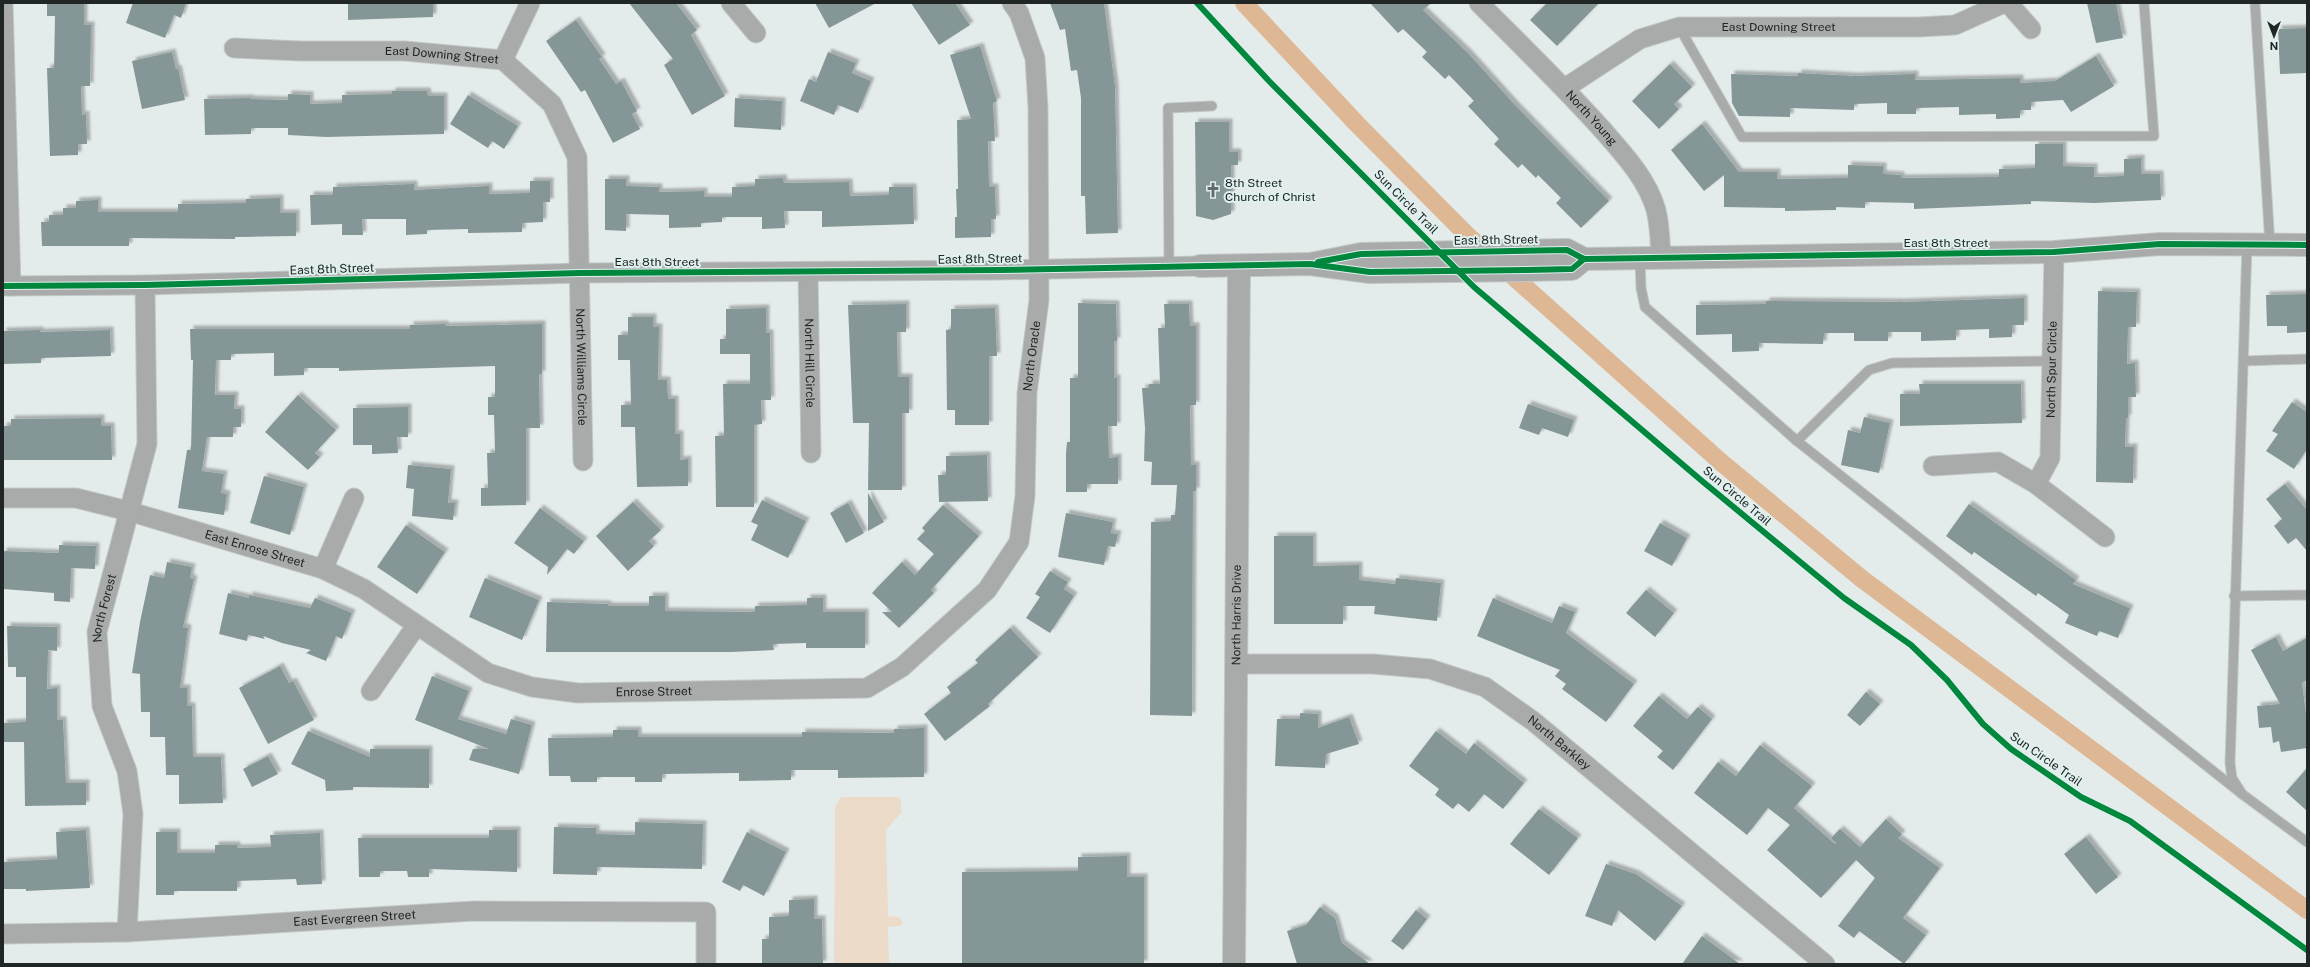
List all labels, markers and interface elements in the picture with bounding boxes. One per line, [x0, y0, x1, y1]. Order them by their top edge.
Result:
north arrow [2254, 16, 2294, 56]
street label: East Downing Street [1721, 20, 1836, 34]
text: N [2270, 40, 2278, 52]
street label: East Downing Street [385, 44, 500, 67]
street label: North Young [1563, 88, 1620, 148]
street label: Sun Circle Trail [1371, 167, 1441, 237]
place label: 8th Street Church of Christ [1225, 176, 1316, 204]
church icon: 8th Street Church of Christ [1204, 181, 1222, 199]
street label: East 8th Street [1453, 232, 1539, 248]
street label: East 8th Street [1904, 236, 1989, 250]
street label: East 8th Street [937, 251, 1023, 267]
street label: East 8th Street [615, 255, 700, 269]
street label: East 8th Street [289, 261, 375, 277]
street label: North Williams Circle [573, 308, 589, 426]
street label: North Hill Circle [802, 318, 817, 408]
street label: North Oracle [1020, 320, 1043, 392]
street label: North Spur Circle [2044, 321, 2060, 418]
street label: Sun Circle Trail [1700, 463, 1774, 529]
street label: East Enrose Street [203, 527, 307, 570]
street label: North Harris Drive [1229, 564, 1244, 665]
street label: North Forest [90, 572, 119, 643]
street label: Enrose Street [616, 684, 693, 699]
street label: North Barkley [1525, 713, 1594, 773]
street label: Sun Circle Trail [2007, 729, 2085, 789]
street label: East Evergreen Street [293, 908, 417, 929]

